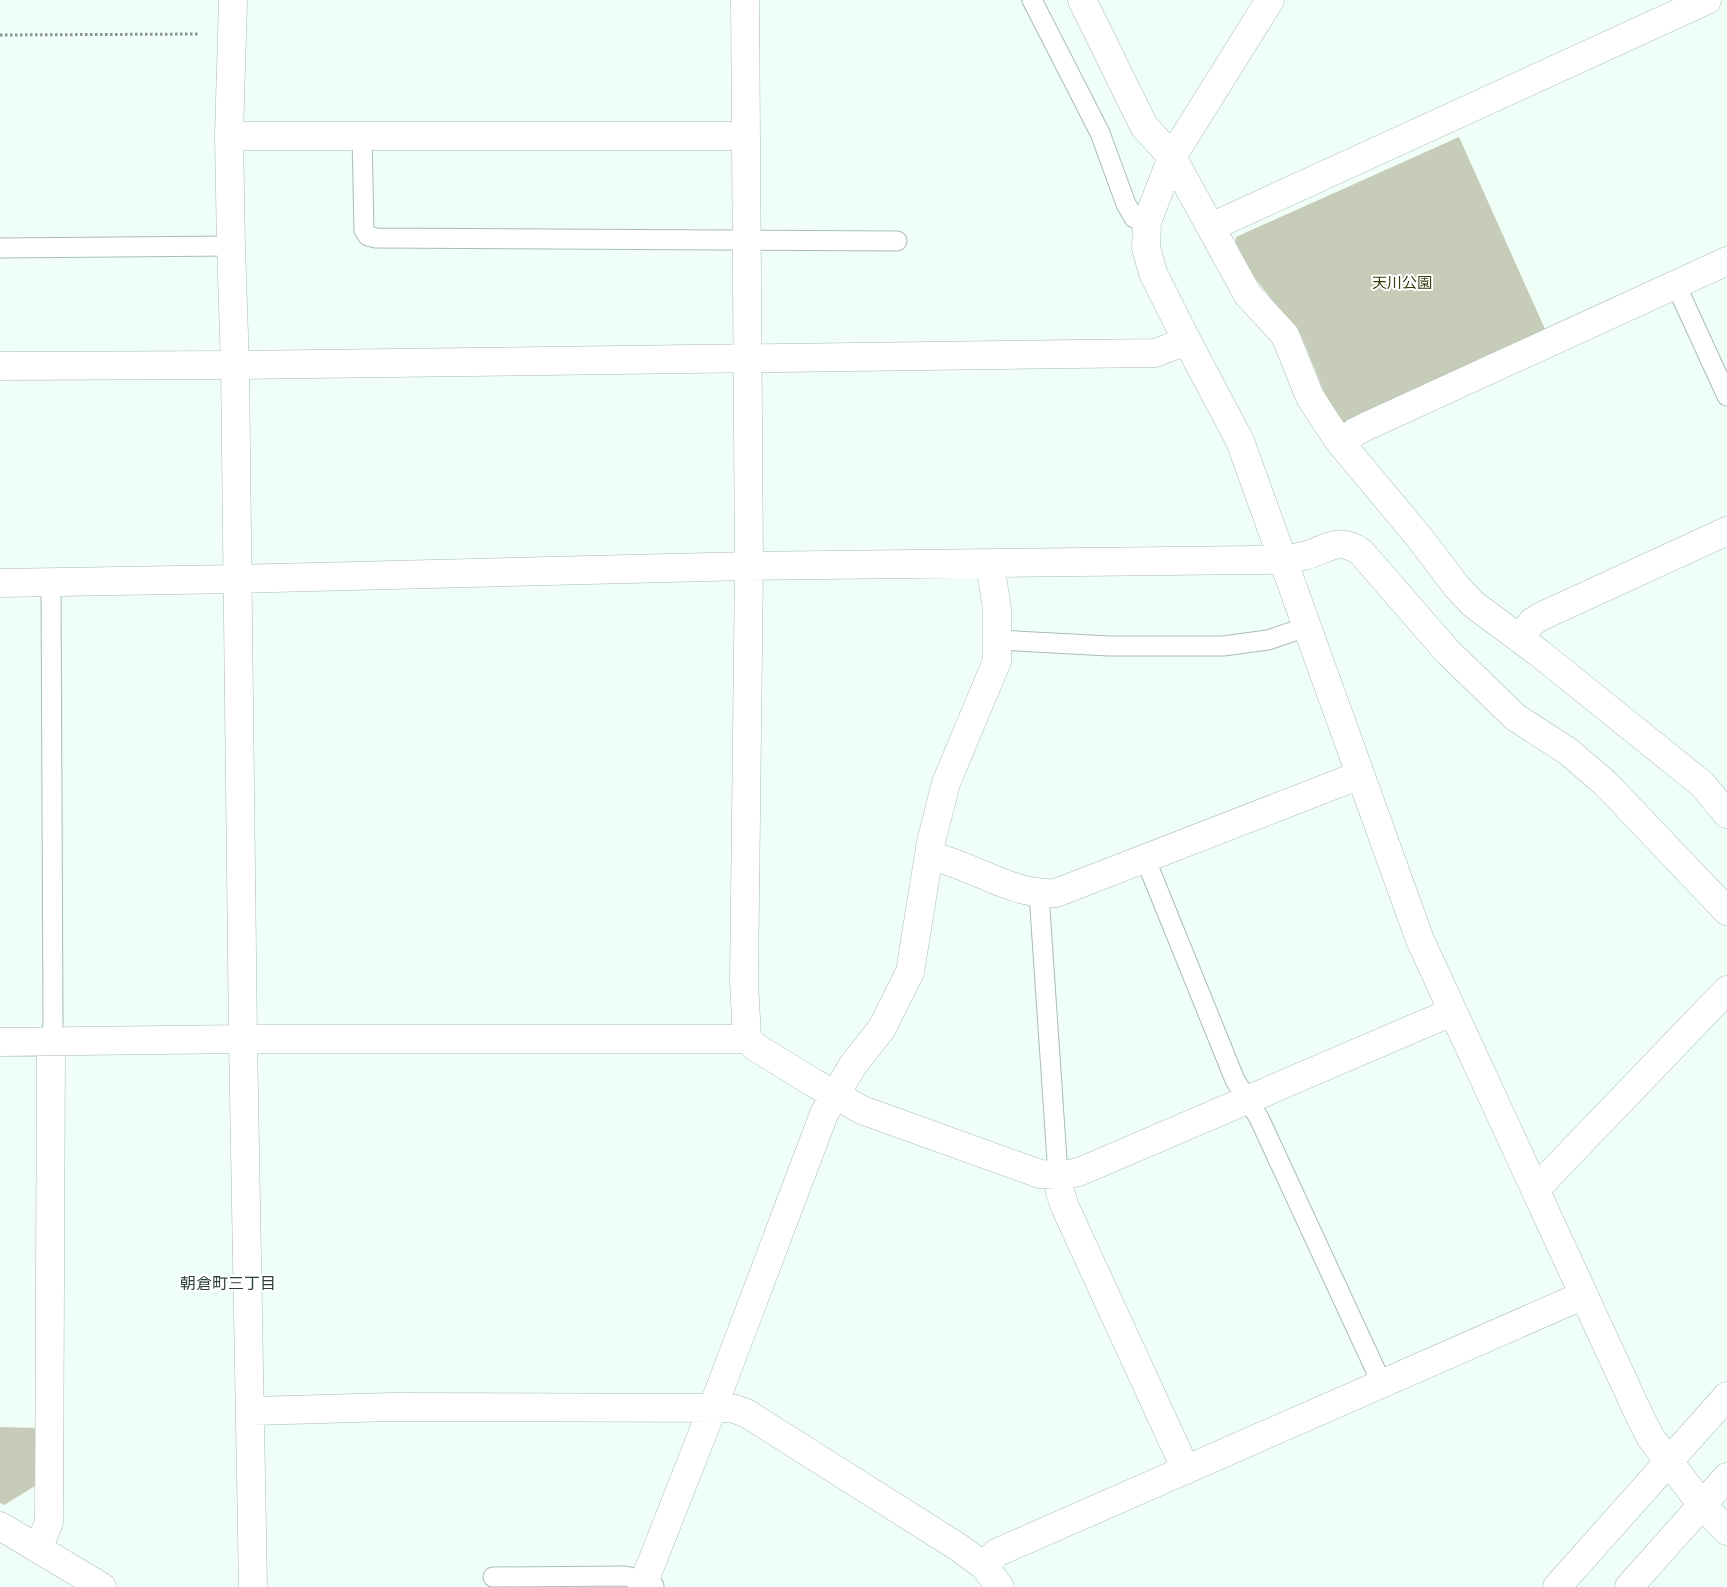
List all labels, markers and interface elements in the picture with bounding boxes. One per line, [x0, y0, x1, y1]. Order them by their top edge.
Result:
park label: 天川公園 [1372, 274, 1432, 292]
district label: 朝倉町三丁目 [180, 1274, 276, 1293]

